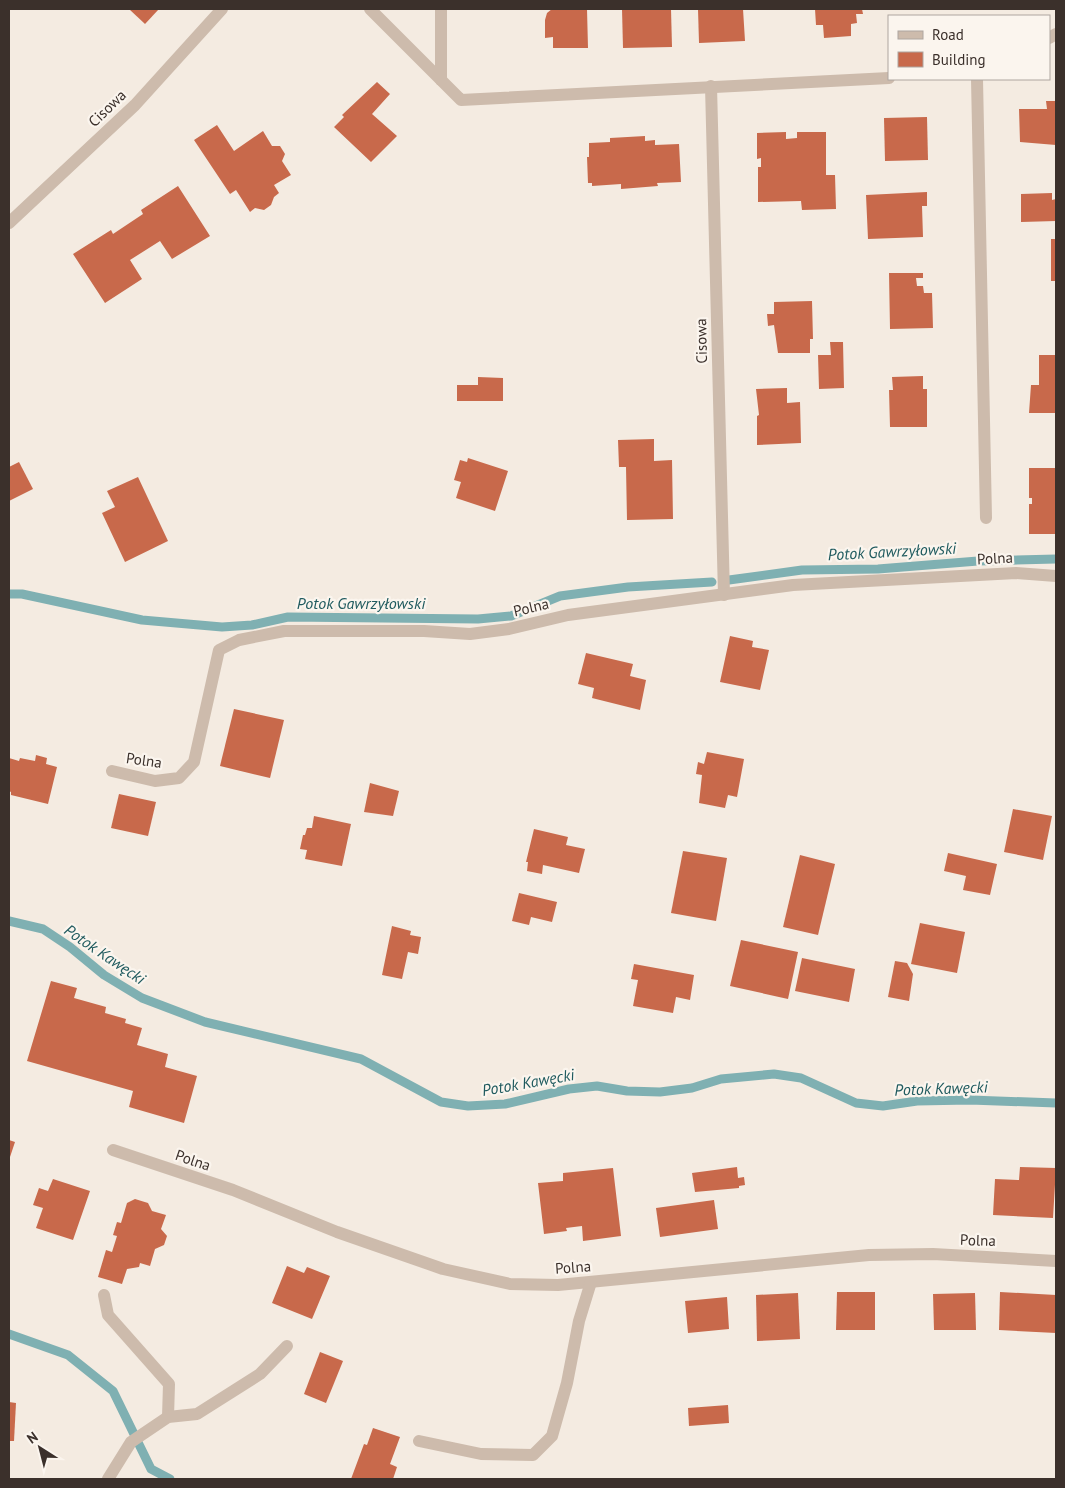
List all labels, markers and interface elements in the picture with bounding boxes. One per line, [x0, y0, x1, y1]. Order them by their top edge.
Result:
legend [888, 15, 1050, 80]
text: Road [932, 25, 964, 44]
text: Building [932, 50, 986, 69]
street label: Cisowa [84, 85, 130, 131]
street label: Cisowa [691, 318, 711, 364]
water label: Potok Gawrzyłowski [827, 538, 958, 564]
street label: Polna [977, 548, 1013, 568]
water label: Potok Gawrzyłowski [297, 593, 426, 613]
street label: Polna [511, 594, 551, 620]
street label: Polna [125, 748, 163, 772]
water label: Potok Kawęcki [61, 920, 150, 989]
water label: Potok Kawęcki [480, 1064, 577, 1100]
water label: Potok Kawęcki [894, 1076, 989, 1100]
street label: Polna [173, 1145, 213, 1175]
street label: Polna [960, 1230, 996, 1250]
street label: Polna [554, 1256, 592, 1278]
north arrow [15, 1423, 65, 1473]
text: N [23, 1427, 41, 1447]

